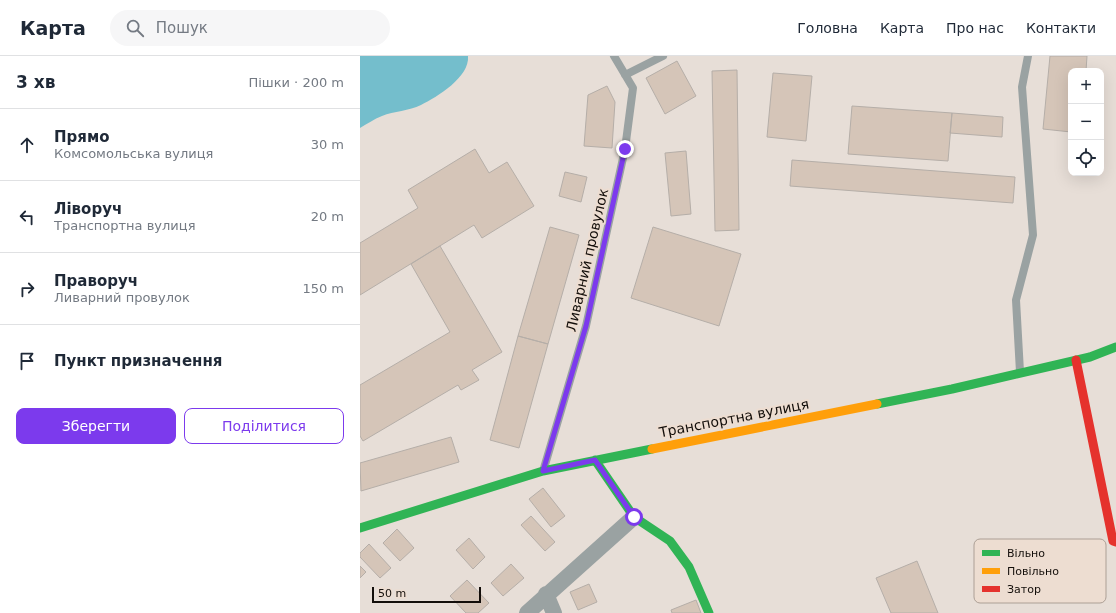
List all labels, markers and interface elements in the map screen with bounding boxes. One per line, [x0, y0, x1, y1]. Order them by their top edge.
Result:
search box [110, 10, 390, 46]
text: Карта [20, 17, 86, 39]
icon: search [124, 17, 146, 39]
text: Пошук [156, 19, 208, 37]
text: Головна [797, 20, 858, 36]
text: Карта [880, 20, 924, 36]
text: Про нас [946, 20, 1004, 36]
text: Контакти [1026, 20, 1096, 36]
map controls [1068, 68, 1104, 176]
button: + [1068, 68, 1104, 104]
text: 3 хв [16, 72, 55, 92]
text: Пішки · 200 m [248, 75, 344, 90]
button: − [1068, 104, 1104, 140]
text: Прямо [54, 128, 110, 146]
icon: ahead [16, 134, 38, 156]
text: 30 m [311, 137, 344, 152]
route end [616, 140, 634, 158]
button: locate [1068, 140, 1104, 176]
text: Комсомольська вулиця [54, 146, 213, 161]
street label: Ливарний провулок [563, 187, 611, 333]
text: Ліворуч [54, 200, 122, 218]
icon: left [16, 206, 38, 228]
text: 20 m [311, 209, 344, 224]
text: Транспортна вулиця [54, 218, 195, 233]
text: Праворуч [54, 272, 138, 290]
icon: right [16, 278, 38, 300]
text: 150 m [302, 281, 344, 296]
text: Ливарний провулок [54, 290, 190, 305]
icon: arrive [16, 350, 38, 372]
text: Пункт призначення [54, 352, 222, 370]
street label: Транспортна вулиця [657, 396, 810, 441]
button: Зберегти [16, 408, 176, 444]
button: Поділитися [184, 408, 344, 444]
route start [625, 508, 643, 526]
legend [974, 539, 1106, 603]
text: Вільно [1007, 547, 1045, 560]
text: Повільно [1007, 565, 1059, 578]
text: Затор [1007, 583, 1041, 596]
scale bar [372, 585, 481, 604]
text: 50 m [378, 587, 406, 600]

